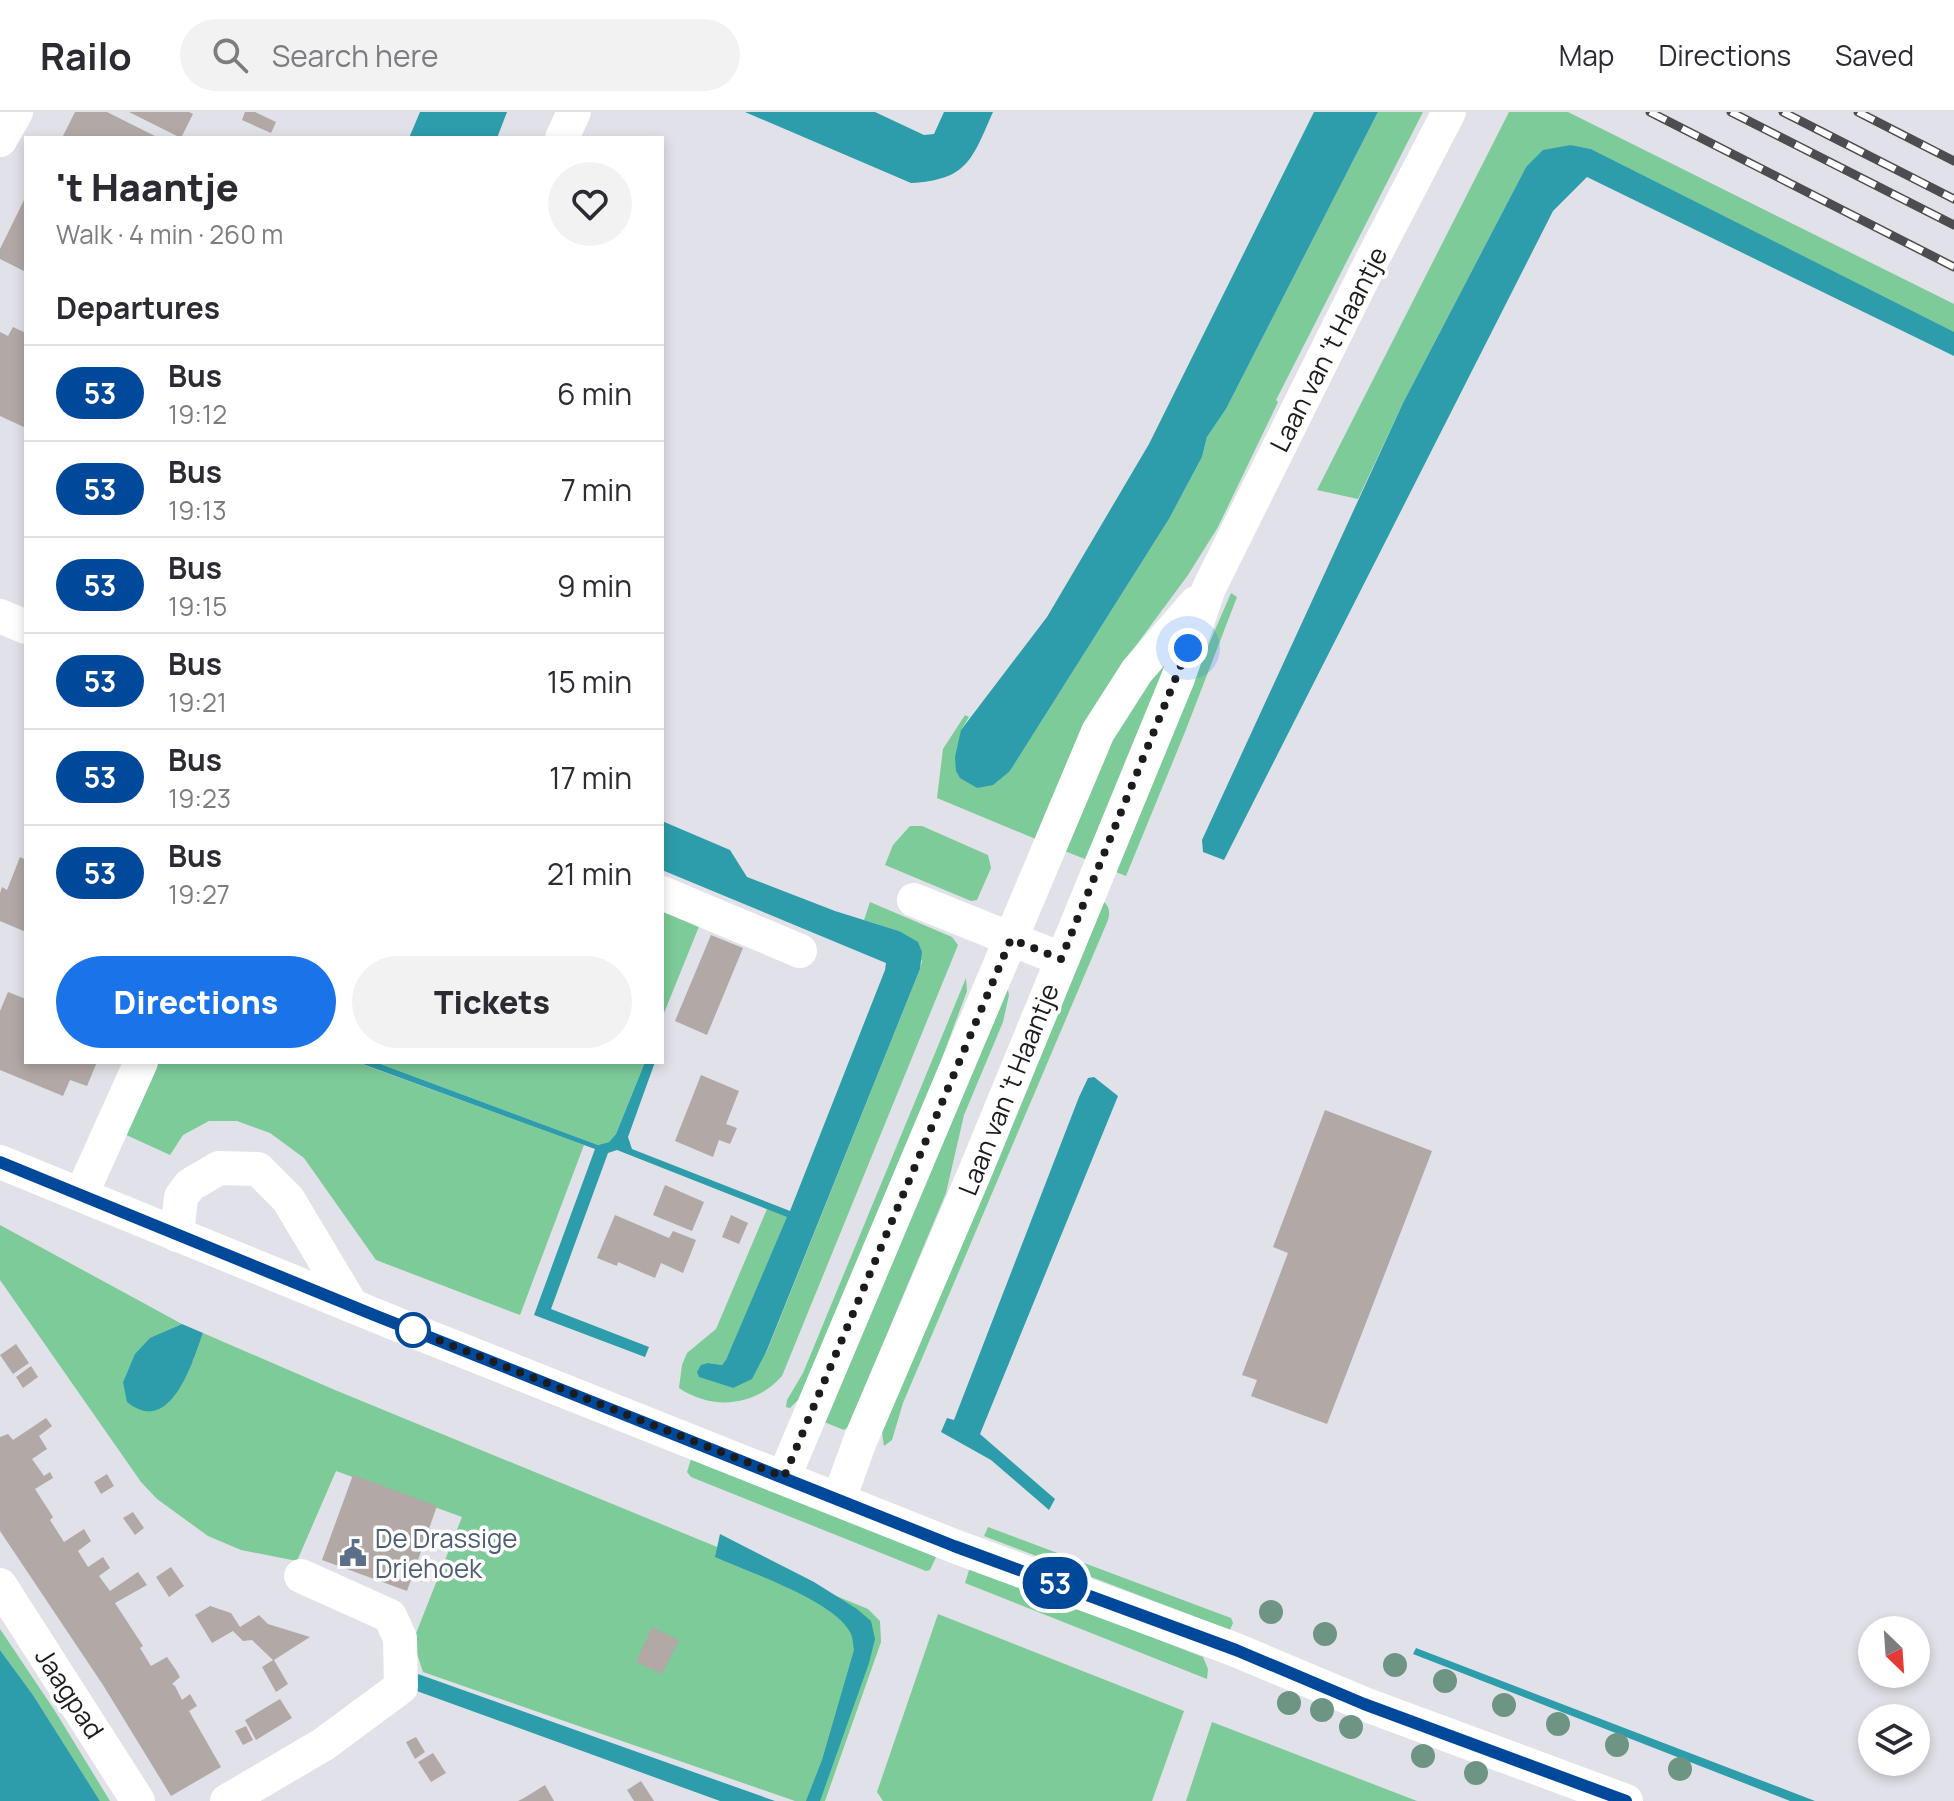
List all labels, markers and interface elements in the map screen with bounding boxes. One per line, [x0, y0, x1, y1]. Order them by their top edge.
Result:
search box [180, 19, 740, 91]
text: Railo [40, 29, 132, 81]
icon: search [208, 33, 252, 77]
text: Search here [272, 35, 439, 76]
text: Map [1559, 36, 1614, 74]
text: Directions [1658, 36, 1791, 74]
text: Saved [1835, 36, 1914, 74]
text: 't Haantje [56, 160, 239, 212]
button: heart [548, 162, 632, 246]
text: Walk · 4 min · 260 m [56, 216, 283, 252]
street label: Laan van 't Haantje [1261, 240, 1395, 458]
text: Departures [56, 287, 220, 328]
text: Bus [168, 355, 222, 396]
text: 6 min [557, 373, 632, 414]
text: 53 [84, 374, 116, 412]
text: 19:12 [168, 396, 227, 432]
text: Bus [168, 451, 222, 492]
text: 7 min [561, 469, 632, 510]
text: 53 [84, 470, 116, 508]
text: 19:13 [168, 492, 227, 528]
text: Bus [168, 547, 222, 588]
text: 9 min [557, 565, 632, 606]
text: 53 [84, 566, 116, 604]
text: 19:15 [168, 588, 227, 624]
your location [1168, 628, 1208, 668]
text: Bus [168, 643, 222, 684]
text: 15 min [547, 661, 632, 702]
text: 53 [84, 662, 116, 700]
text: 19:21 [168, 684, 227, 720]
text: Bus [168, 739, 222, 780]
text: 17 min [549, 757, 632, 798]
text: 53 [84, 758, 116, 796]
text: 19:23 [168, 780, 231, 816]
text: Bus [168, 835, 222, 876]
text: 21 min [547, 853, 632, 894]
text: 53 [84, 854, 116, 892]
text: 19:27 [168, 876, 230, 912]
button: Directions [56, 956, 336, 1048]
button: Tickets [352, 956, 632, 1048]
street label: Laan van 't Haantje [949, 978, 1067, 1200]
unlabelled marker [396, 1313, 430, 1347]
place label: De Drassige Driehoek [375, 1520, 518, 1586]
public building icon: De Drassige Driehoek [338, 1538, 368, 1568]
line badge: 53 [1019, 1557, 1091, 1609]
text: 53 [1039, 1564, 1071, 1602]
north arrow [1858, 1616, 1930, 1688]
map controls [1858, 1616, 1930, 1776]
street label: Jaagpad [27, 1641, 113, 1745]
button: layers [1858, 1704, 1930, 1776]

